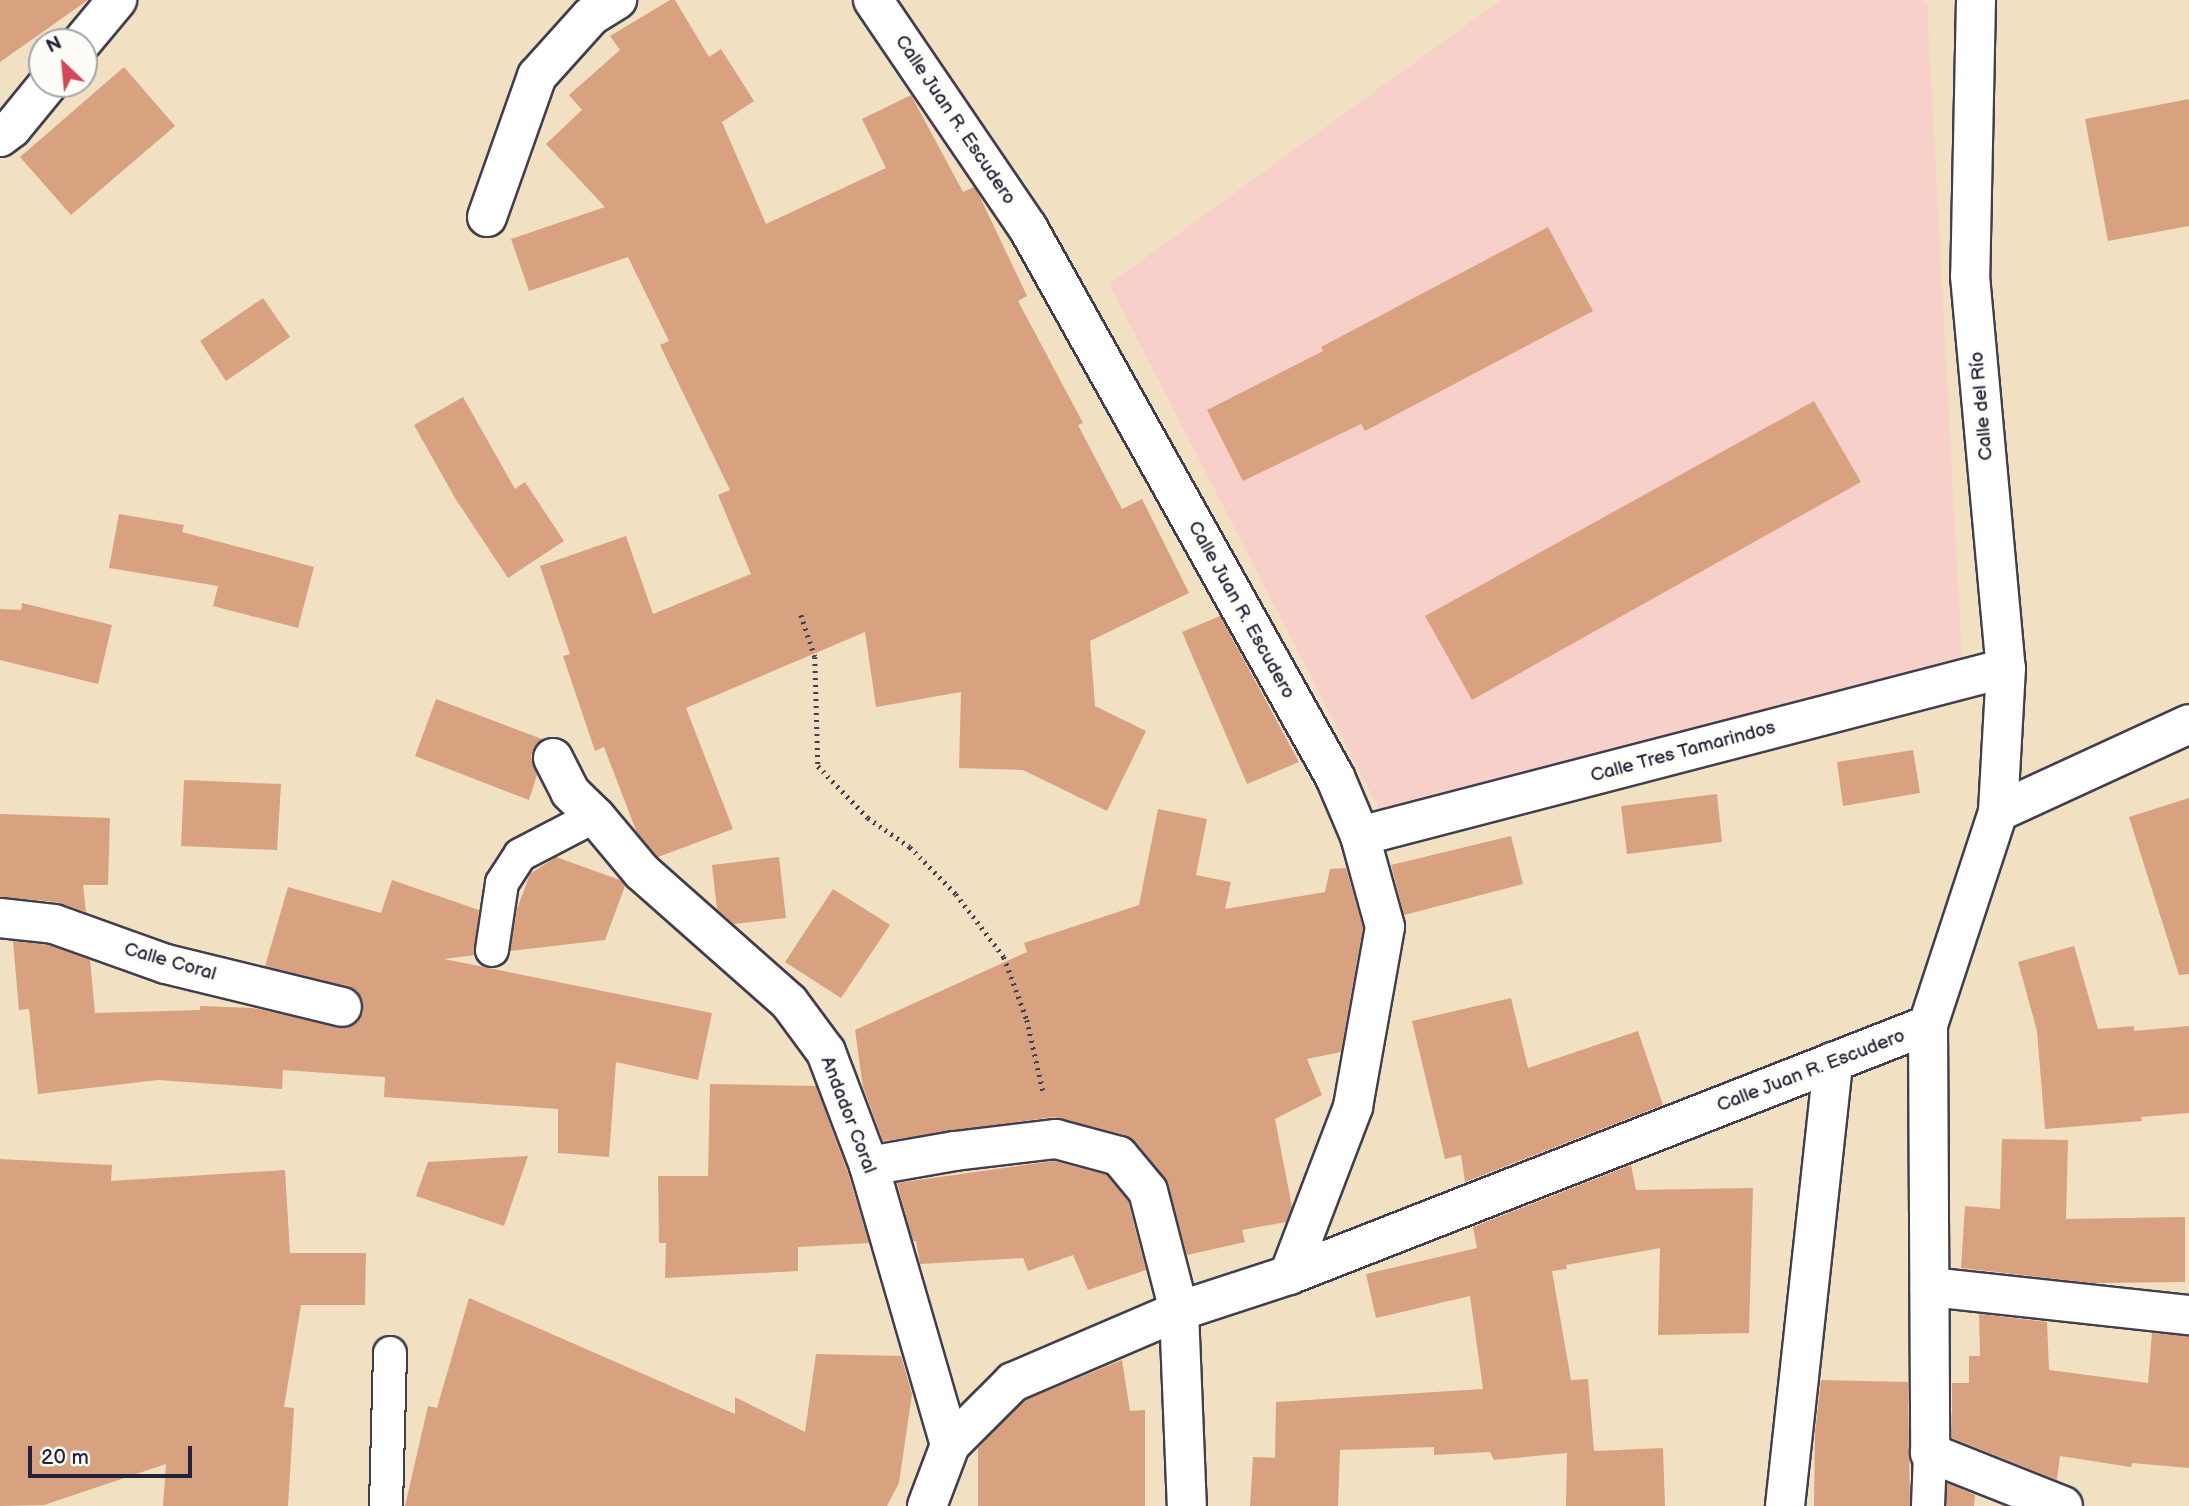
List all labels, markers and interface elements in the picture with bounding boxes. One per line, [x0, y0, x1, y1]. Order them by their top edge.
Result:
north arrow [28, 28, 98, 98]
street label: Calle Juan R. Escudero [890, 31, 1020, 209]
text: N [43, 32, 66, 59]
street label: Calle del Río [1966, 351, 1998, 461]
street label: Calle Juan R. Escudero [1182, 517, 1300, 703]
street label: Calle Tres Tamarindos [1588, 716, 1778, 788]
street label: Calle Coral [121, 938, 219, 986]
street label: Calle Juan R. Escudero [1713, 1024, 1909, 1118]
street label: Andador Coral [815, 1053, 881, 1177]
scale bar [32, 1432, 196, 1476]
text: 20 m [41, 1445, 89, 1470]

